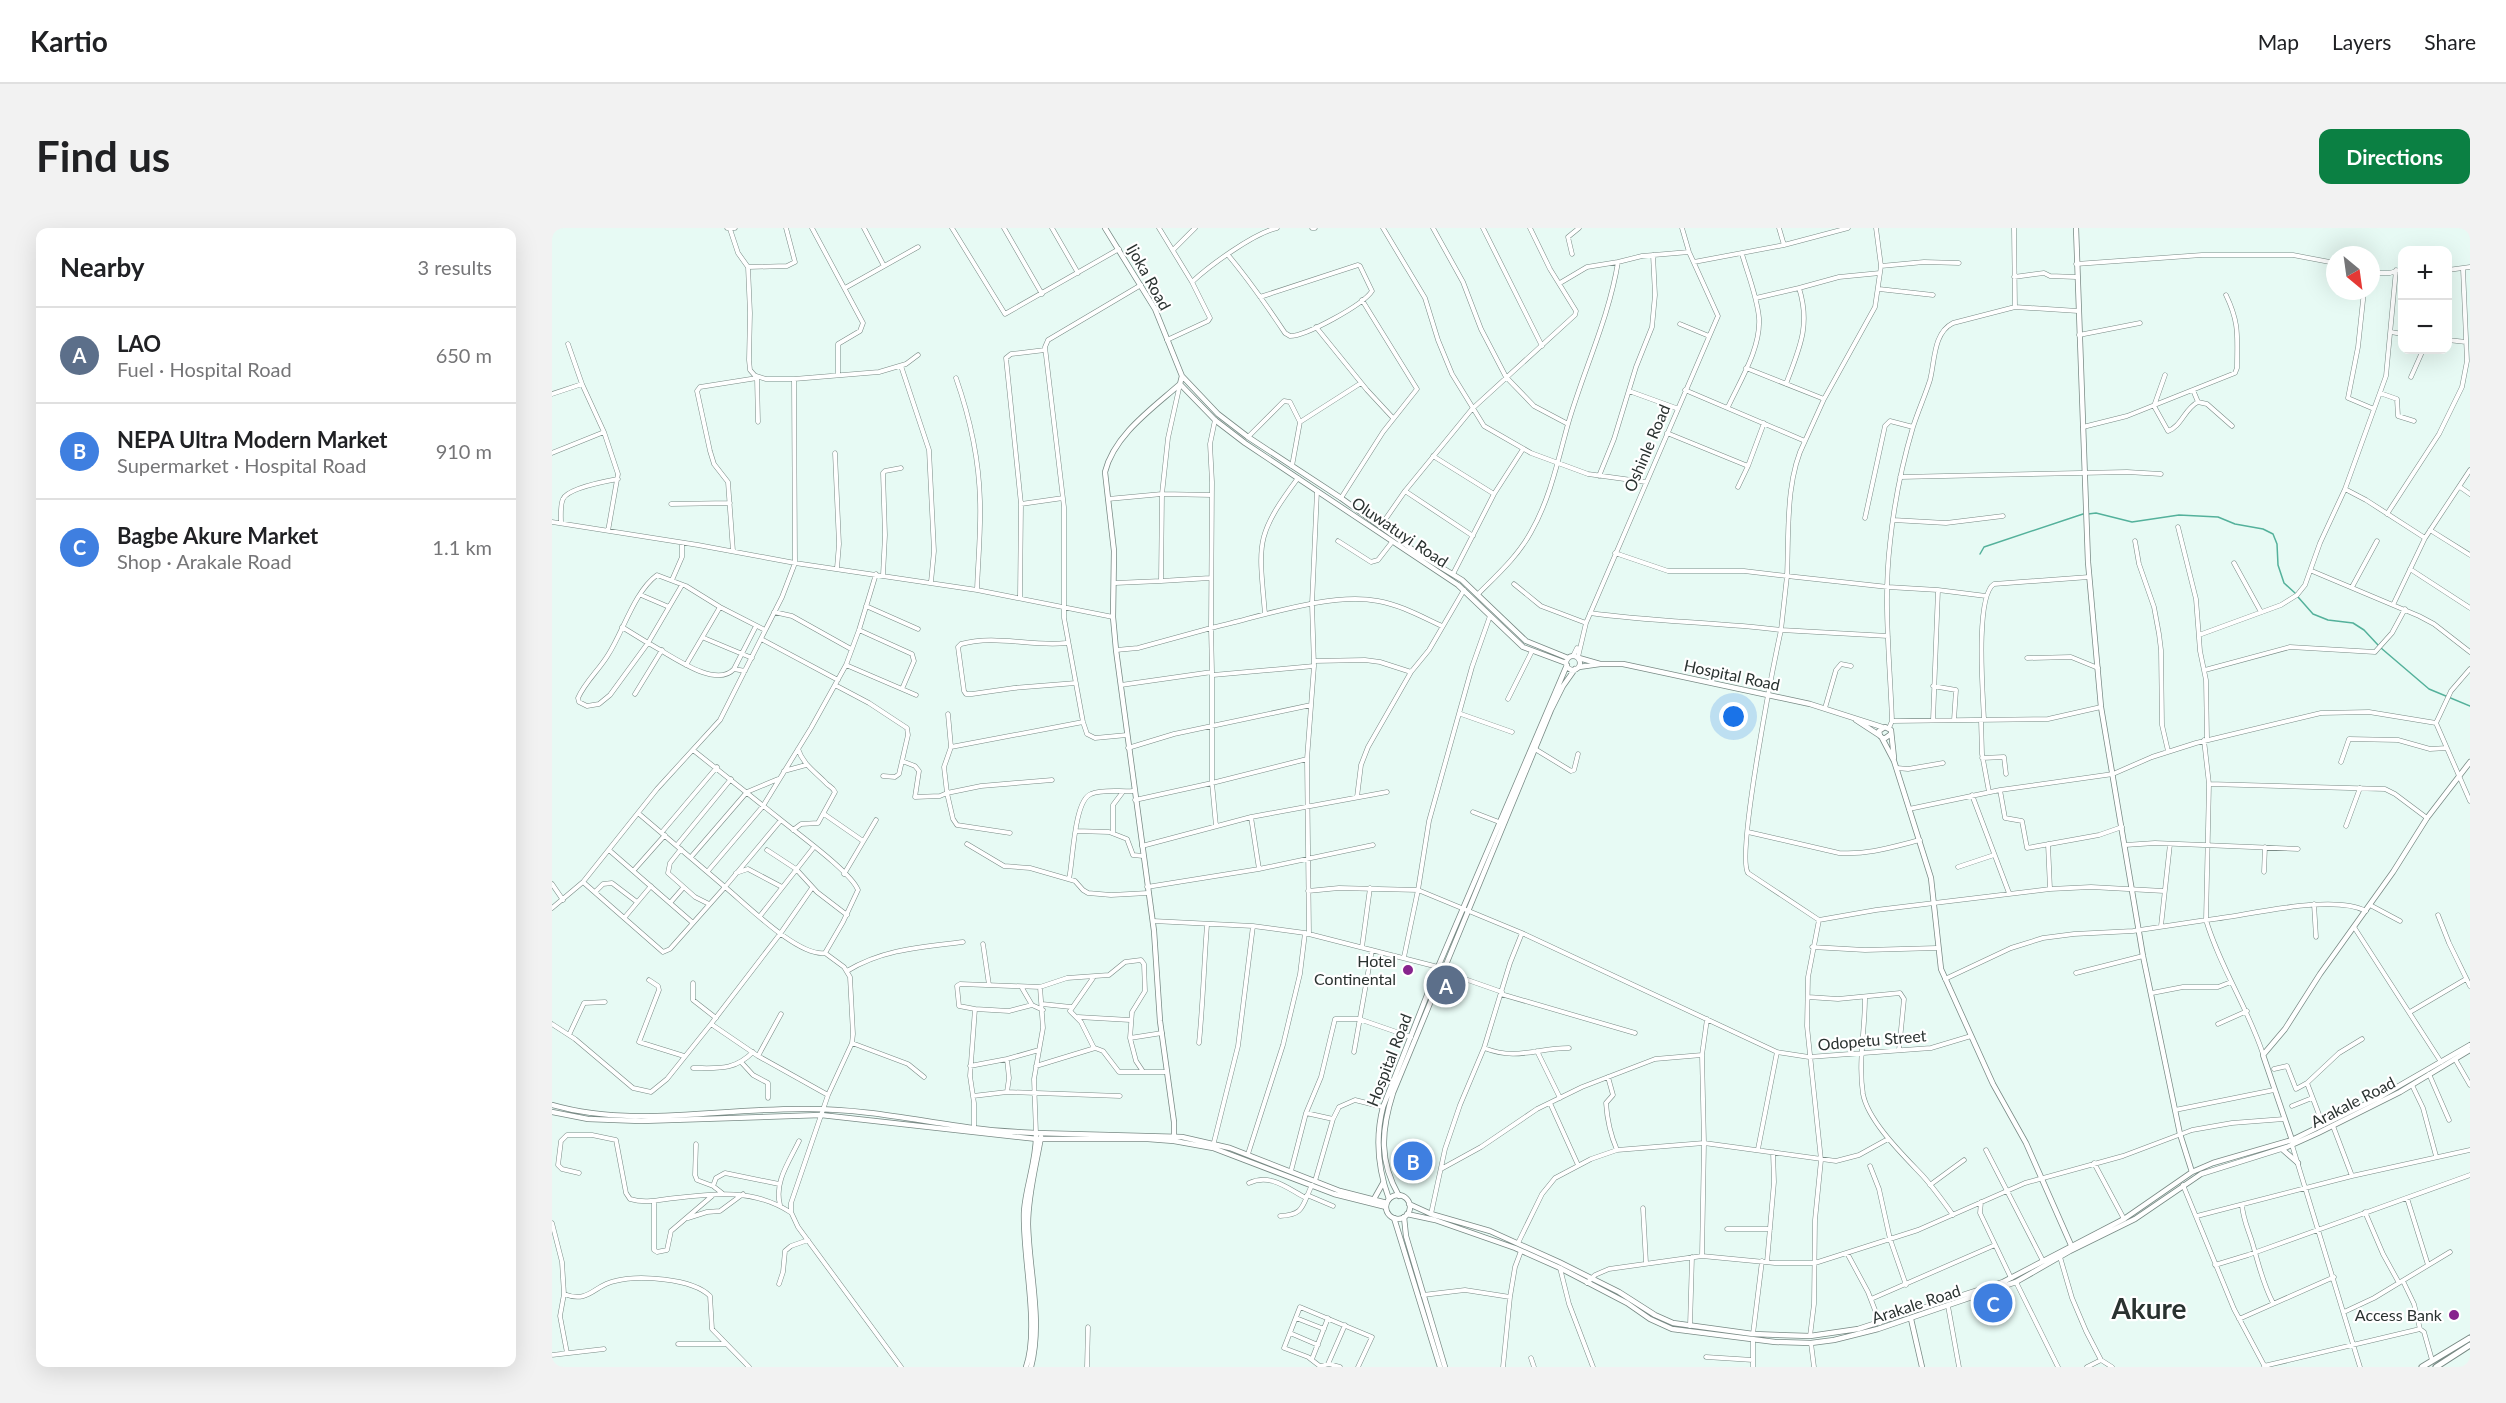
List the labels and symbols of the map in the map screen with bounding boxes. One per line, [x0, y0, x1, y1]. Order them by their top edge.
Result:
street label: Ijoka Road [1123, 240, 1175, 313]
north arrow [2326, 246, 2380, 300]
street label: Oshinle Road [1620, 401, 1673, 494]
street label: Oluwatuyi Road [1349, 492, 1452, 571]
street label: Hospital Road [1682, 655, 1782, 694]
your location [1719, 702, 1748, 731]
place label: Hotel Continental [1314, 951, 1396, 988]
pin: A [1426, 962, 1466, 1008]
marker: Hotel Continental [1401, 963, 1415, 977]
street label: Hospital Road [1362, 1011, 1415, 1109]
street label: Odopetu Street [1817, 1025, 1927, 1054]
street label: Arakale Road [2307, 1072, 2398, 1131]
pin: B [1394, 1138, 1432, 1184]
street label: Arakale Road [1869, 1280, 1963, 1327]
pin: C [1974, 1280, 2012, 1326]
district label: Akure [2110, 1291, 2187, 1325]
place label: Access Bank [2355, 1305, 2443, 1324]
marker: Access Bank [2447, 1308, 2461, 1322]

